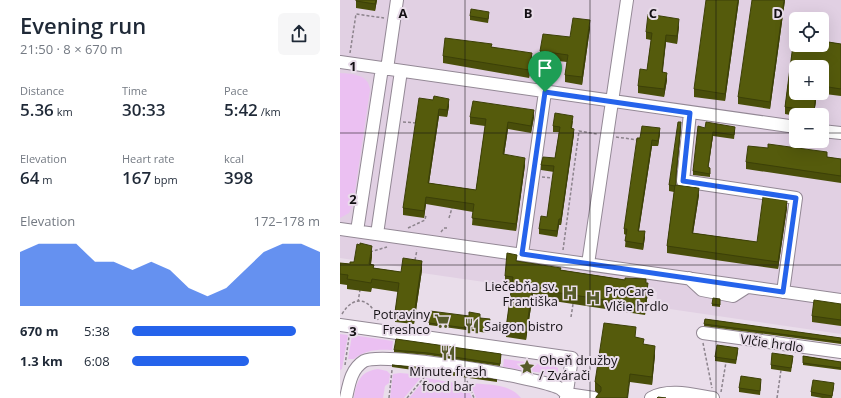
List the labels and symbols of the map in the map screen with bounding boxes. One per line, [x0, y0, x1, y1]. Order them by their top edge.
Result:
text: A [399, 4, 408, 22]
text: B [524, 4, 533, 22]
text: C [649, 4, 657, 22]
text: D [773, 4, 783, 22]
pin [528, 51, 562, 92]
text: 1 [349, 57, 357, 75]
text: 2 [349, 190, 357, 208]
place label: Liečebňa sv. Františka [484, 277, 558, 310]
place label: ProCare Vlčie hrdlo [605, 282, 669, 315]
hospital icon: Liečebňa sv. Františka [561, 284, 579, 302]
hospital icon: ProCare Vlčie hrdlo [584, 289, 602, 307]
place label: Potraviny Freshco [373, 305, 430, 338]
supermarket icon: Potraviny Freshco [433, 312, 451, 330]
restaurant icon: Saigon bistro [463, 317, 481, 335]
place label: Saigon bistro [484, 317, 563, 335]
text: 3 [349, 322, 357, 340]
street label: Vlčie hrdlo [739, 330, 805, 356]
restaurant icon: Minute fresh food bar [439, 344, 457, 362]
place label: Oheň družby / Zvárači [539, 351, 618, 384]
place icon: Oheň družby / Zvárači [518, 358, 536, 376]
place label: Minute fresh food bar [409, 362, 487, 395]

